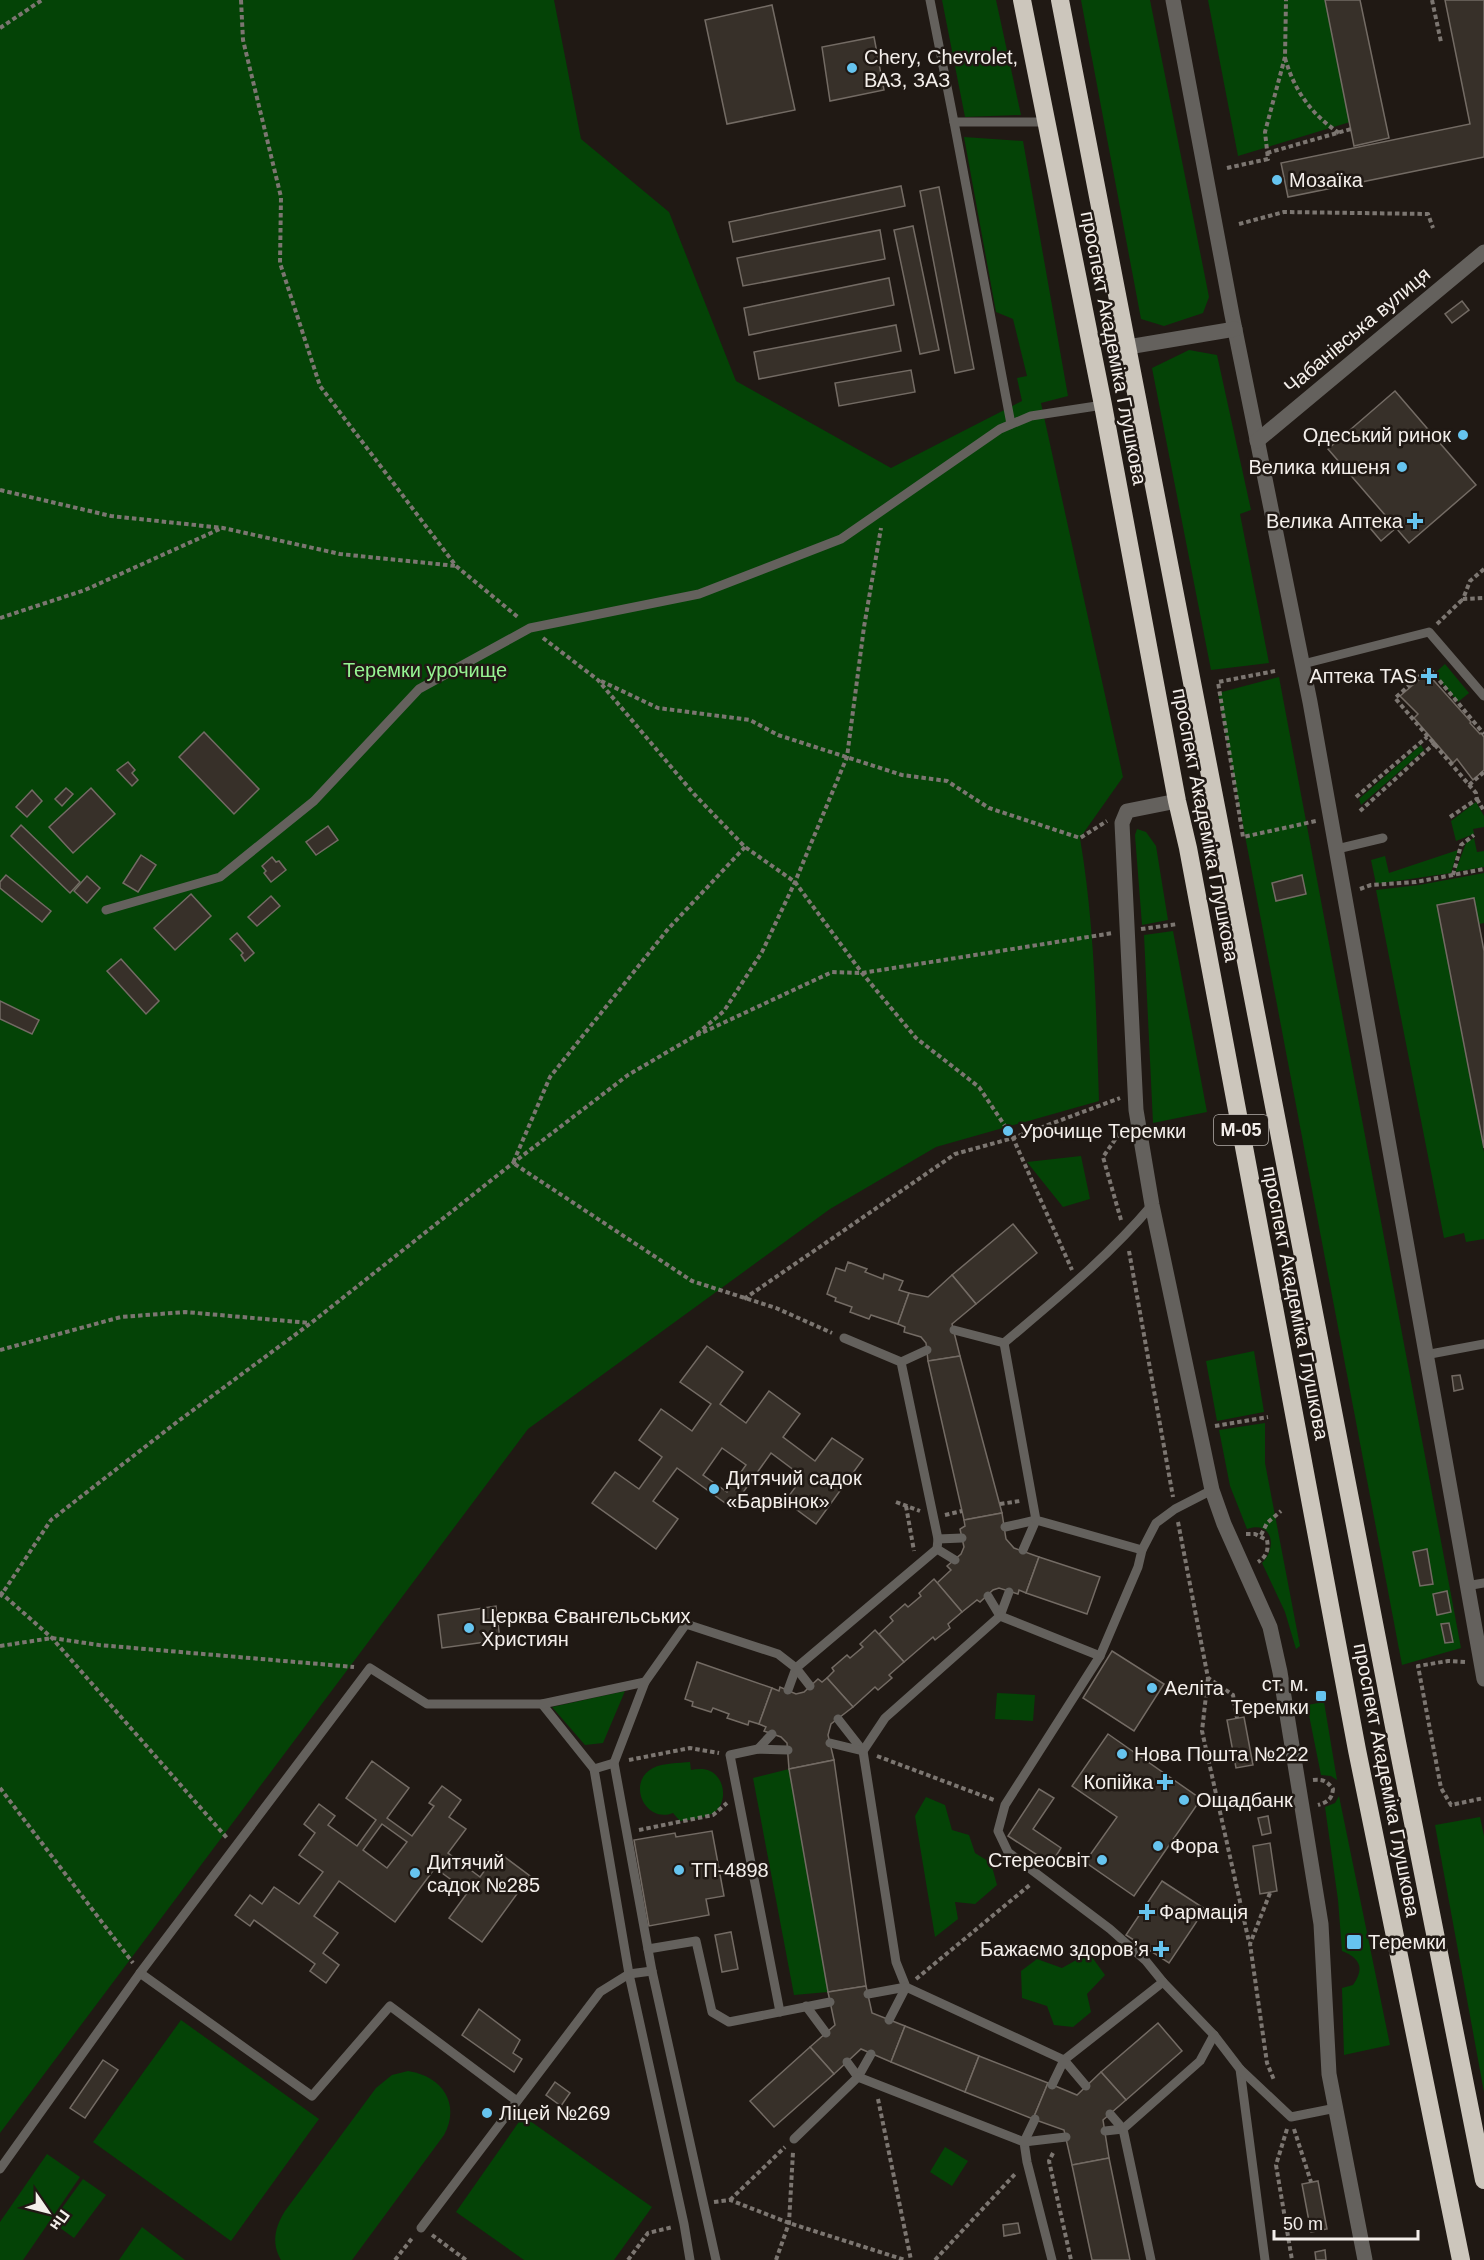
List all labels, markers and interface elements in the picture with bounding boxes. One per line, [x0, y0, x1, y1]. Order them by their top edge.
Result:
place label: Chery, Chevrolet, ВАЗ, ЗАЗ [864, 46, 1018, 91]
marker: Chery, Chevrolet, ВАЗ, ЗАЗ [845, 61, 859, 75]
place label: Мозаїка [1289, 169, 1364, 191]
marker: Мозаїка [1270, 173, 1284, 187]
street label: проспект Академіка Глушкова [1077, 209, 1152, 488]
street label: Чабанівська вулиця [1280, 263, 1434, 397]
place label: Одеський ринок [1303, 424, 1451, 446]
marker: Одеський ринок [1456, 428, 1470, 442]
place label: Велика кишеня [1249, 456, 1390, 478]
marker: Велика кишеня [1395, 460, 1409, 474]
place label: Велика Аптека [1266, 510, 1404, 532]
marker: Велика Аптека [1408, 514, 1422, 528]
park label: Теремки урочище [343, 659, 507, 681]
place label: Аптека TAS [1309, 665, 1417, 687]
marker: Аптека TAS [1422, 669, 1436, 683]
street label: проспект Академіка Глушкова [1169, 686, 1244, 965]
road number: М-05 [1214, 1115, 1268, 1145]
place label: Урочище Теремки [1020, 1120, 1186, 1142]
marker: Урочище Теремки [1001, 1124, 1015, 1138]
street label: проспект Академіка Глушкова [1259, 1164, 1334, 1443]
place label: Дитячий садок «Барвінок» [726, 1467, 862, 1512]
marker: Дитячий садок «Барвінок» [707, 1482, 721, 1496]
place label: Церква Євангельських Християн [481, 1605, 691, 1650]
marker: Церква Євангельських Християн [462, 1621, 476, 1635]
street label: проспект Академіка Глушкова [1350, 1641, 1425, 1920]
place label: ст. м. Теремки [1231, 1673, 1309, 1718]
place label: Аеліта [1164, 1677, 1225, 1699]
marker: Аеліта [1145, 1681, 1159, 1695]
marker: ст. м. Теремки [1314, 1689, 1328, 1703]
place label: Нова Пошта №222 [1134, 1743, 1309, 1765]
marker: Нова Пошта №222 [1115, 1747, 1129, 1761]
place label: Копійка [1083, 1771, 1154, 1793]
marker: Копійка [1158, 1775, 1172, 1789]
place label: Ощадбанк [1196, 1789, 1293, 1811]
marker: Ощадбанк [1177, 1793, 1191, 1807]
place label: Фора [1170, 1835, 1219, 1857]
marker: Фора [1151, 1839, 1165, 1853]
place label: Стереосвіт [988, 1849, 1090, 1871]
place label: Дитячий садок №285 [427, 1851, 540, 1896]
marker: Стереосвіт [1095, 1853, 1109, 1867]
place label: ТП-4898 [691, 1859, 769, 1881]
marker: ТП-4898 [672, 1863, 686, 1877]
marker: Дитячий садок №285 [408, 1866, 422, 1880]
place label: Фармація [1159, 1901, 1248, 1923]
marker: Фармація [1140, 1905, 1154, 1919]
place label: Теремки [1368, 1931, 1446, 1953]
marker: Теремки [1345, 1933, 1363, 1951]
place label: Бажаємо здоровʼя [980, 1938, 1149, 1960]
marker: Бажаємо здоровʼя [1154, 1942, 1168, 1956]
place label: Ліцей №269 [499, 2102, 610, 2124]
marker: Ліцей №269 [480, 2106, 494, 2120]
north arrow [18, 2182, 78, 2242]
scale bar [1274, 2203, 1418, 2241]
text: Пн [47, 2207, 73, 2234]
text: 50 m [1283, 2214, 1323, 2234]

